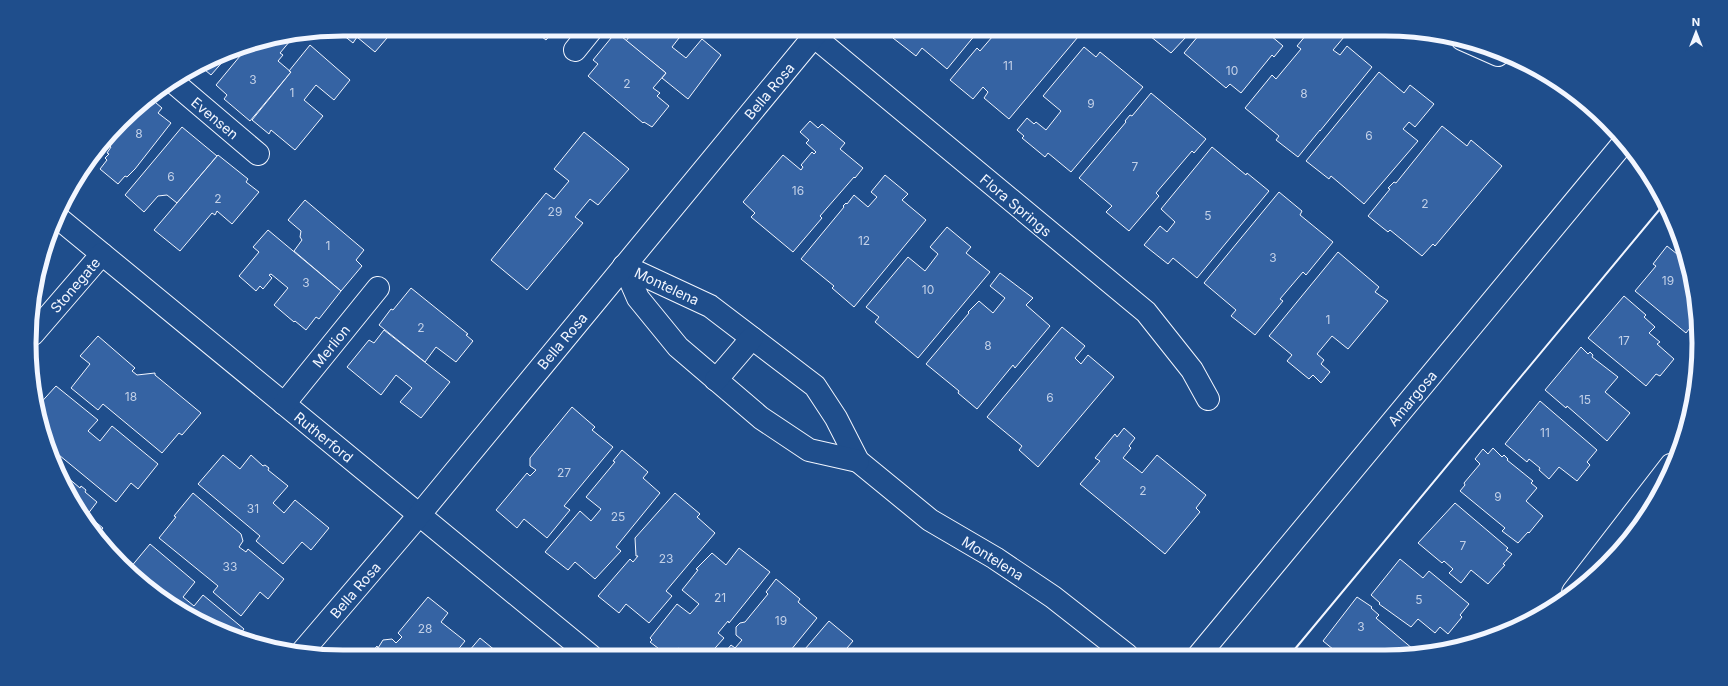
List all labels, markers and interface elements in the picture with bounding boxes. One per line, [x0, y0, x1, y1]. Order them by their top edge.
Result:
north arrow [1676, 12, 1716, 52]
text: N [1692, 15, 1700, 29]
house number: 11 [1003, 58, 1013, 73]
street label: Bella Rosa [741, 59, 797, 123]
house number: 10 [1226, 63, 1238, 78]
house number: 3 [249, 72, 257, 87]
house number: 2 [623, 76, 631, 91]
house number: 1 [290, 85, 294, 100]
house number: 8 [1300, 86, 1308, 101]
street label: Evensen [188, 93, 242, 143]
house number: 9 [1087, 96, 1095, 111]
house number: 8 [135, 126, 143, 141]
house number: 6 [1365, 128, 1373, 143]
house number: 7 [1132, 159, 1139, 174]
house number: 6 [167, 169, 175, 184]
street label: Flora Springs [977, 170, 1055, 240]
house number: 16 [792, 183, 804, 198]
house number: 2 [214, 191, 222, 206]
house number: 2 [1421, 196, 1429, 211]
house number: 29 [548, 204, 562, 219]
house number: 5 [1204, 208, 1212, 223]
house number: 12 [858, 233, 870, 248]
house number: 1 [326, 238, 330, 253]
house number: 3 [1269, 250, 1277, 265]
street label: Stonegate [47, 254, 103, 316]
street label: Montelena [632, 264, 702, 308]
house number: 19 [1662, 273, 1674, 288]
house number: 3 [302, 275, 310, 290]
house number: 10 [922, 282, 934, 297]
street label: Bella Rosa [534, 309, 590, 373]
house number: 1 [1326, 312, 1330, 327]
house number: 2 [417, 320, 425, 335]
street label: Merlion [309, 321, 353, 371]
house number: 17 [1618, 333, 1630, 348]
house number: 8 [984, 338, 992, 353]
street label: Amargosa [1384, 367, 1440, 429]
house number: 18 [125, 389, 137, 404]
house number: 6 [1046, 390, 1054, 405]
house number: 15 [1579, 392, 1591, 407]
street label: Rutherford [291, 408, 357, 466]
house number: 11 [1540, 425, 1550, 440]
house number: 27 [557, 465, 571, 480]
house number: 2 [1139, 483, 1147, 498]
house number: 9 [1494, 489, 1502, 504]
house number: 31 [247, 501, 259, 516]
house number: 25 [611, 509, 625, 524]
street label: Montelena [959, 532, 1027, 584]
house number: 7 [1460, 538, 1467, 553]
house number: 23 [659, 551, 673, 566]
house number: 33 [223, 559, 237, 574]
street label: Bella Rosa [326, 559, 384, 621]
house number: 21 [714, 590, 726, 605]
house number: 5 [1415, 592, 1423, 607]
house number: 19 [775, 613, 787, 628]
house number: 3 [1357, 619, 1365, 634]
house number: 28 [418, 621, 432, 636]

